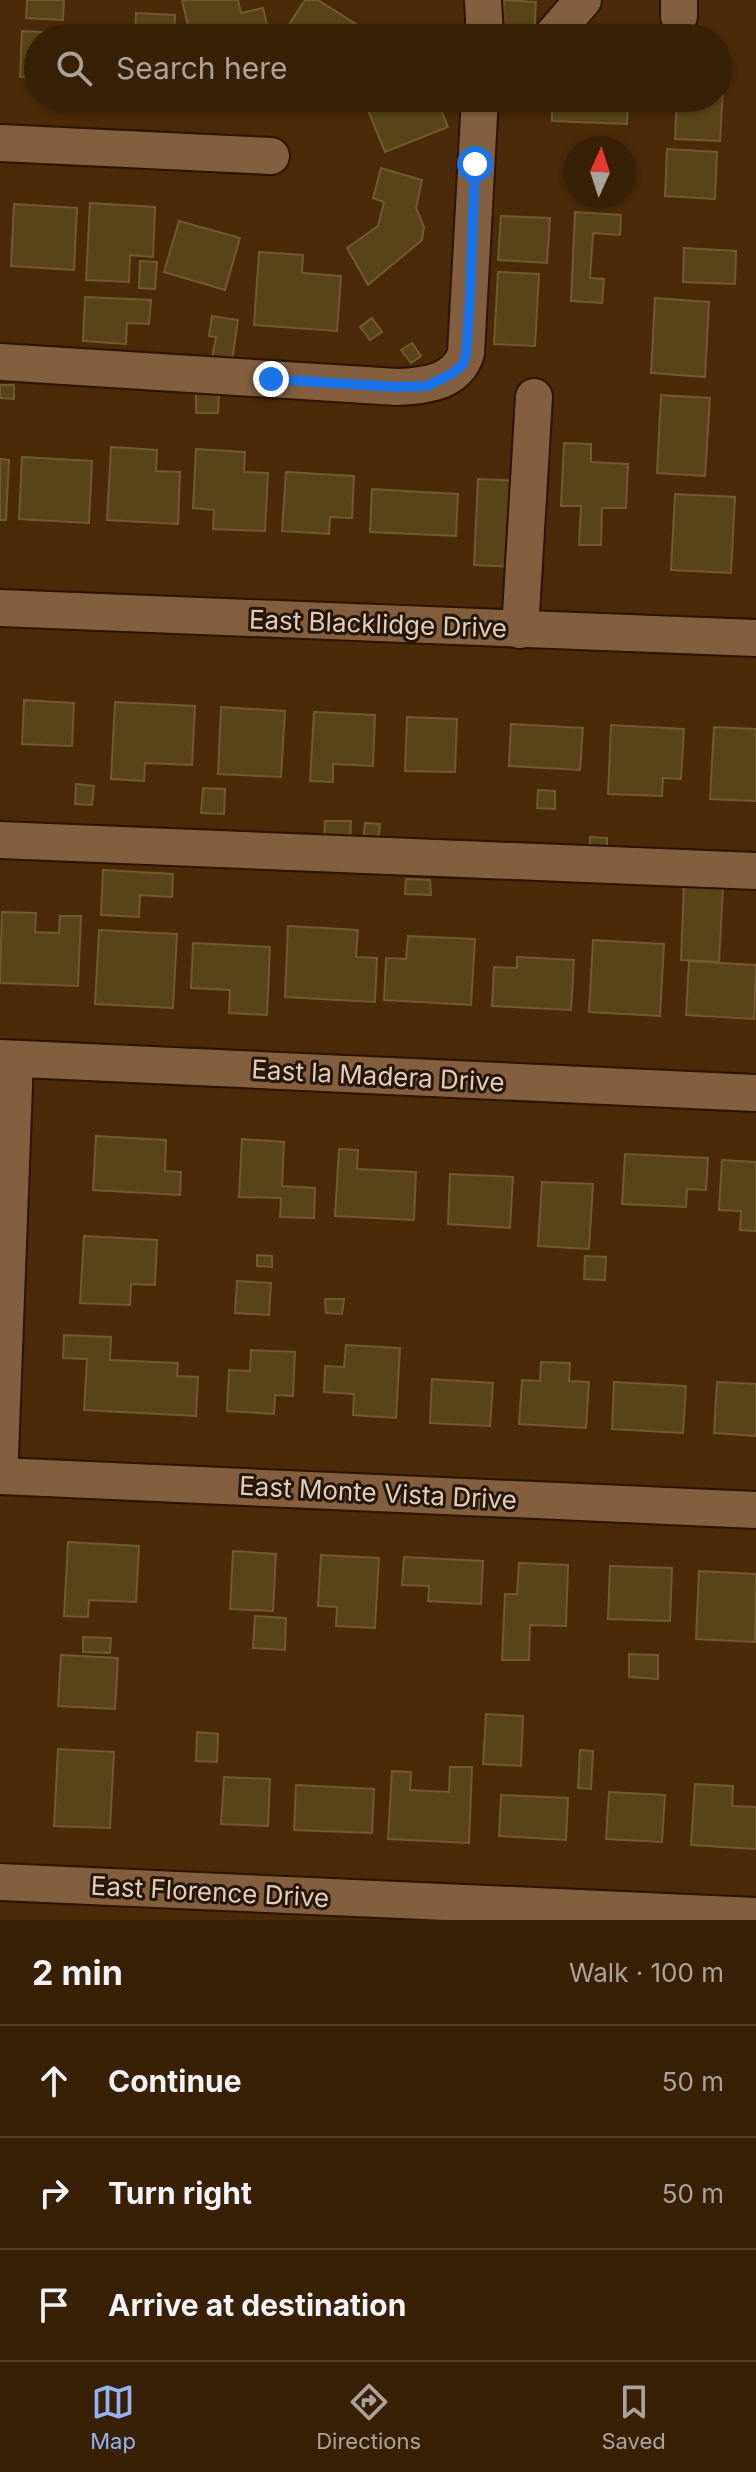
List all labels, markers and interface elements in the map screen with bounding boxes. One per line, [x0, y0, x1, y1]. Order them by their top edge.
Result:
search box [24, 24, 732, 112]
icon: search [52, 46, 96, 90]
text: Search here [116, 50, 288, 86]
north arrow [564, 136, 636, 208]
route start [457, 146, 493, 182]
route end [253, 361, 289, 397]
street label: East Blacklidge Drive [248, 604, 508, 643]
street label: East la Madera Drive [251, 1053, 505, 1098]
street label: East Monte Vista Drive [238, 1470, 518, 1515]
street label: East Florence Drive [90, 1870, 330, 1913]
text: 2 min [32, 1952, 123, 1993]
text: Walk · 100 m [569, 1957, 724, 1988]
icon: ahead [32, 2059, 76, 2103]
text: Continue [108, 2063, 242, 2099]
text: 50 m [662, 2066, 724, 2097]
icon: right [32, 2171, 76, 2215]
text: Turn right [108, 2175, 252, 2211]
text: 50 m [662, 2178, 724, 2209]
icon: arrive [32, 2283, 76, 2327]
text: Arrive at destination [108, 2287, 406, 2323]
tab: Map [90, 2380, 136, 2454]
tab: Directions [316, 2380, 421, 2454]
tab: Saved [601, 2380, 666, 2454]

